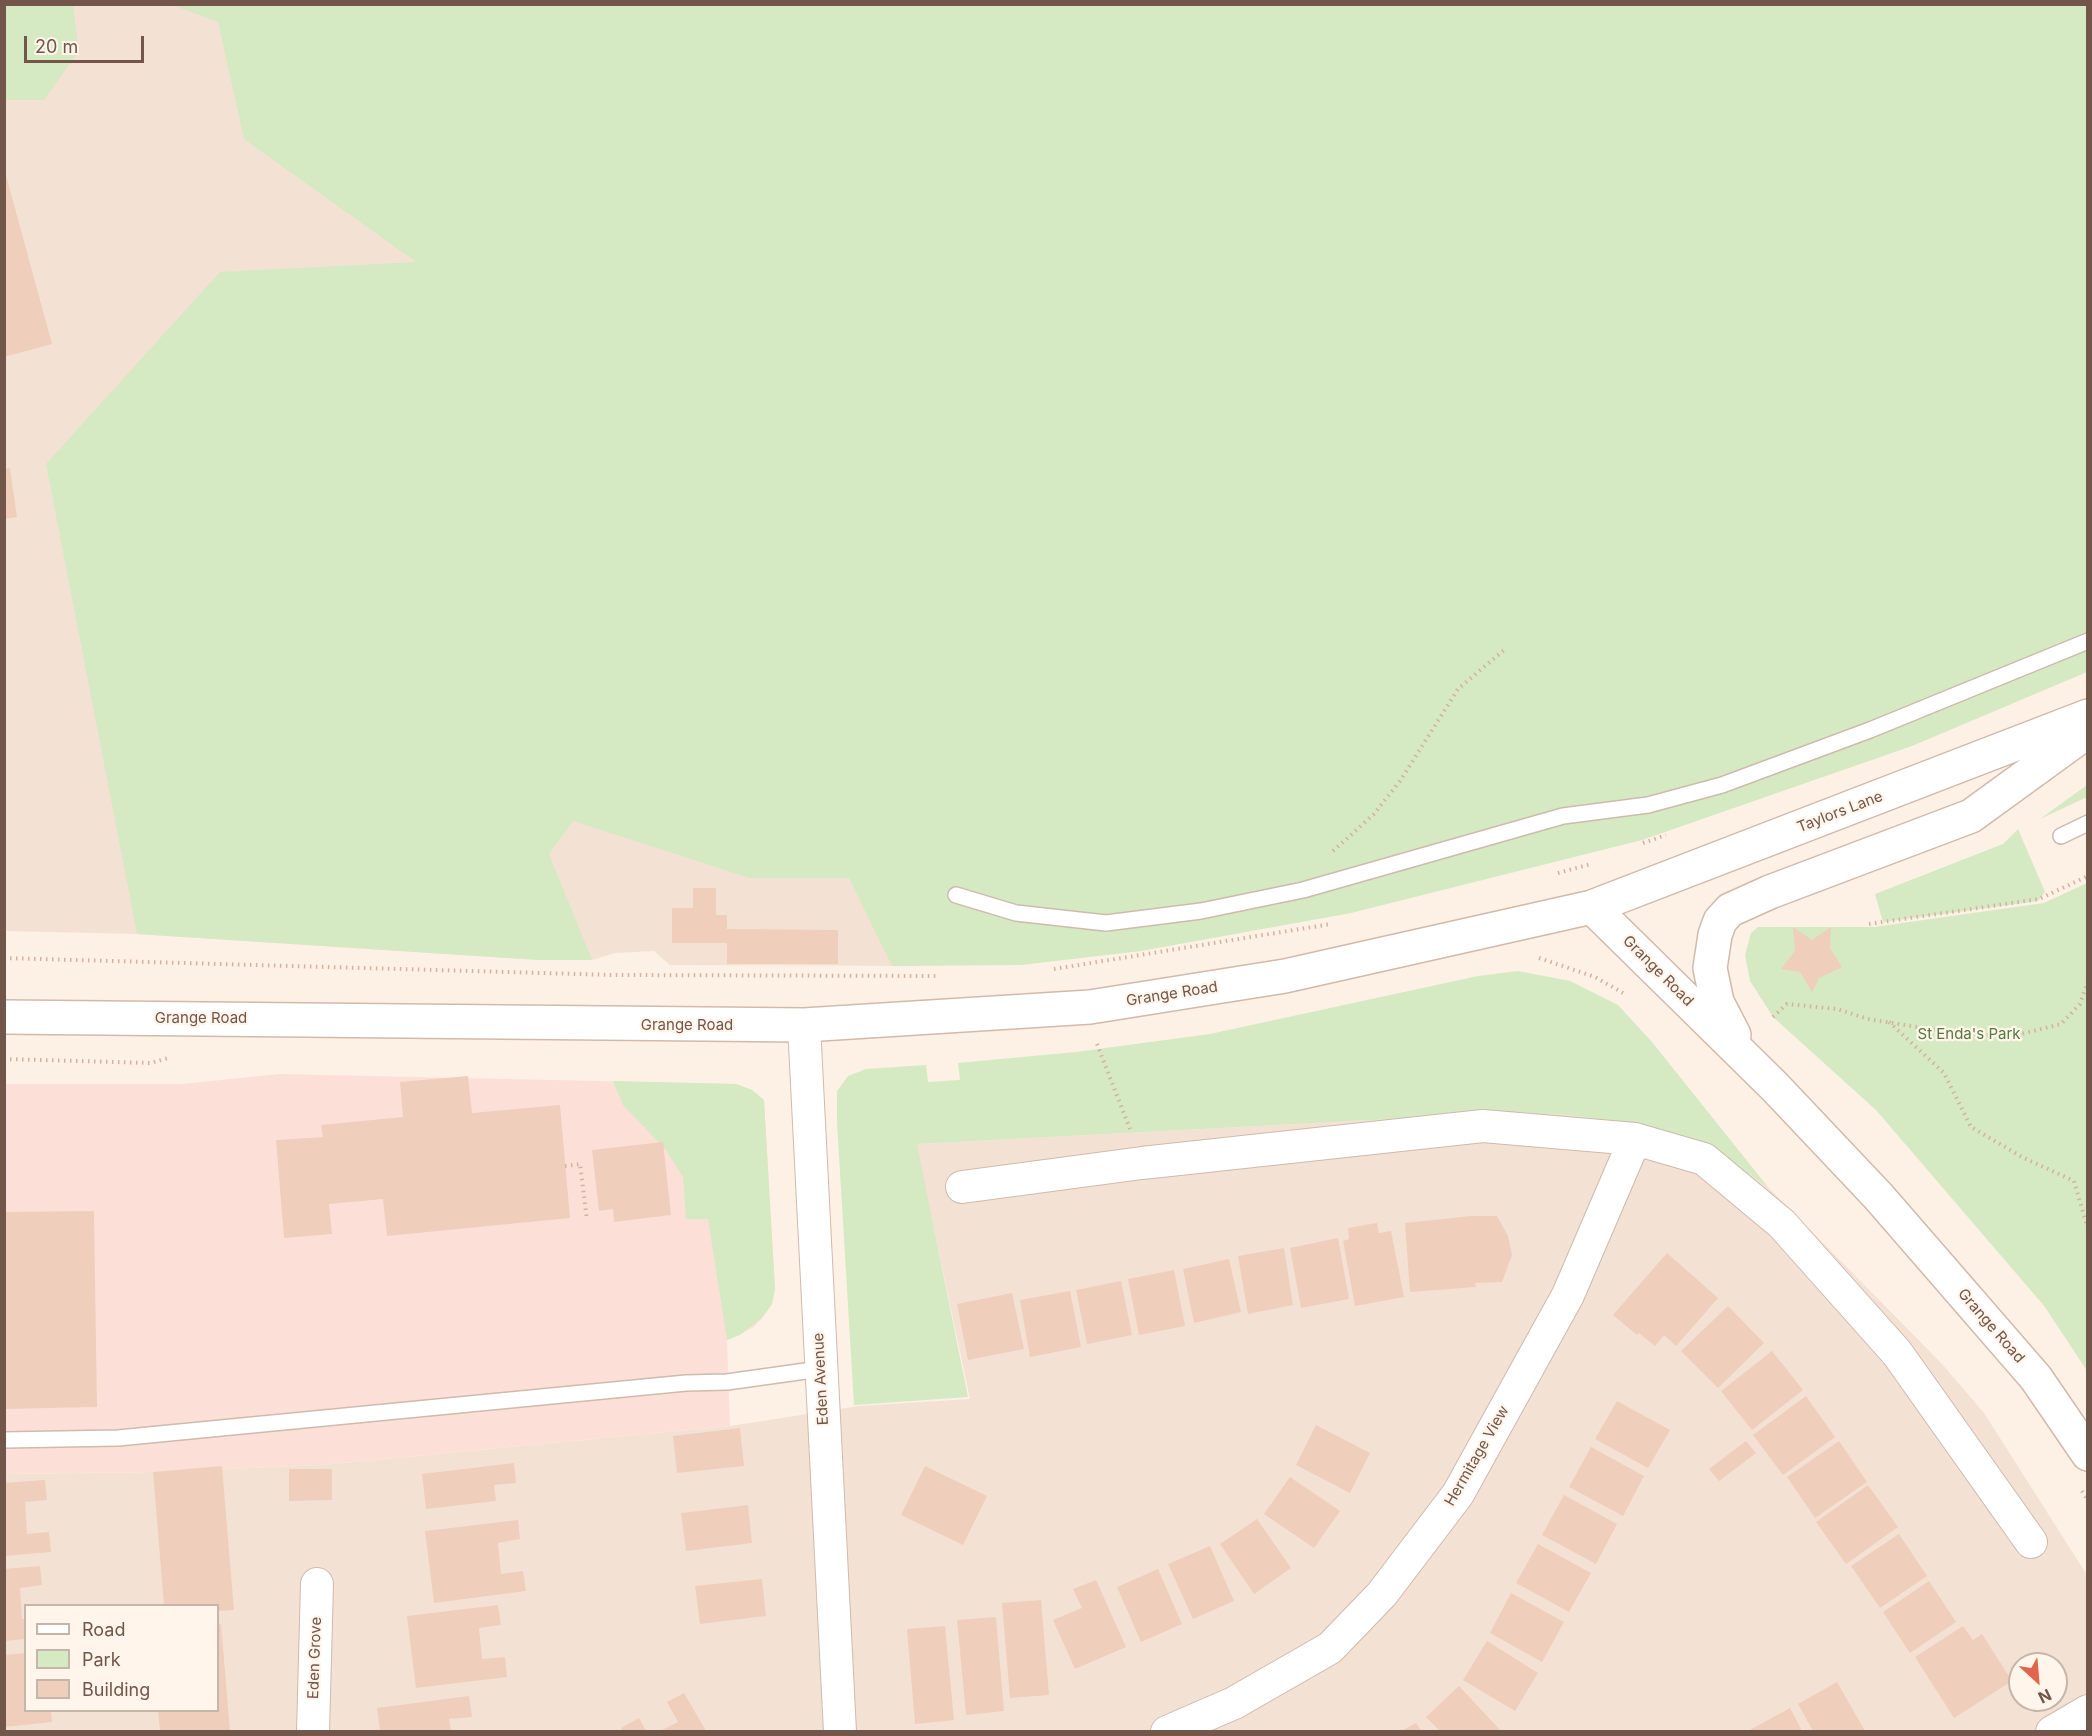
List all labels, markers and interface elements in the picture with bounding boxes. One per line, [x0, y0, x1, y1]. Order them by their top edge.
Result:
scale bar [27, 24, 147, 62]
text: 20 m [35, 36, 78, 57]
street label: Taylors Lane [1795, 787, 1885, 837]
street label: Grange Road [1619, 932, 1697, 1010]
street label: Grange Road [1125, 978, 1219, 1010]
street label: Grange Road [155, 1009, 247, 1027]
street label: Grange Road [641, 1016, 733, 1034]
park label: St Enda's Park [1918, 1025, 2020, 1043]
street label: Grange Road [1954, 1285, 2028, 1367]
street label: Eden Avenue [810, 1332, 832, 1426]
street label: Hermitage View [1441, 1403, 1513, 1509]
legend [24, 1604, 219, 1712]
street label: Eden Grove [305, 1617, 325, 1699]
text: Road [82, 1619, 125, 1640]
text: Park [82, 1649, 121, 1670]
north arrow [2008, 1652, 2068, 1712]
text: Building [82, 1679, 150, 1700]
text: N [2035, 1685, 2055, 1708]

